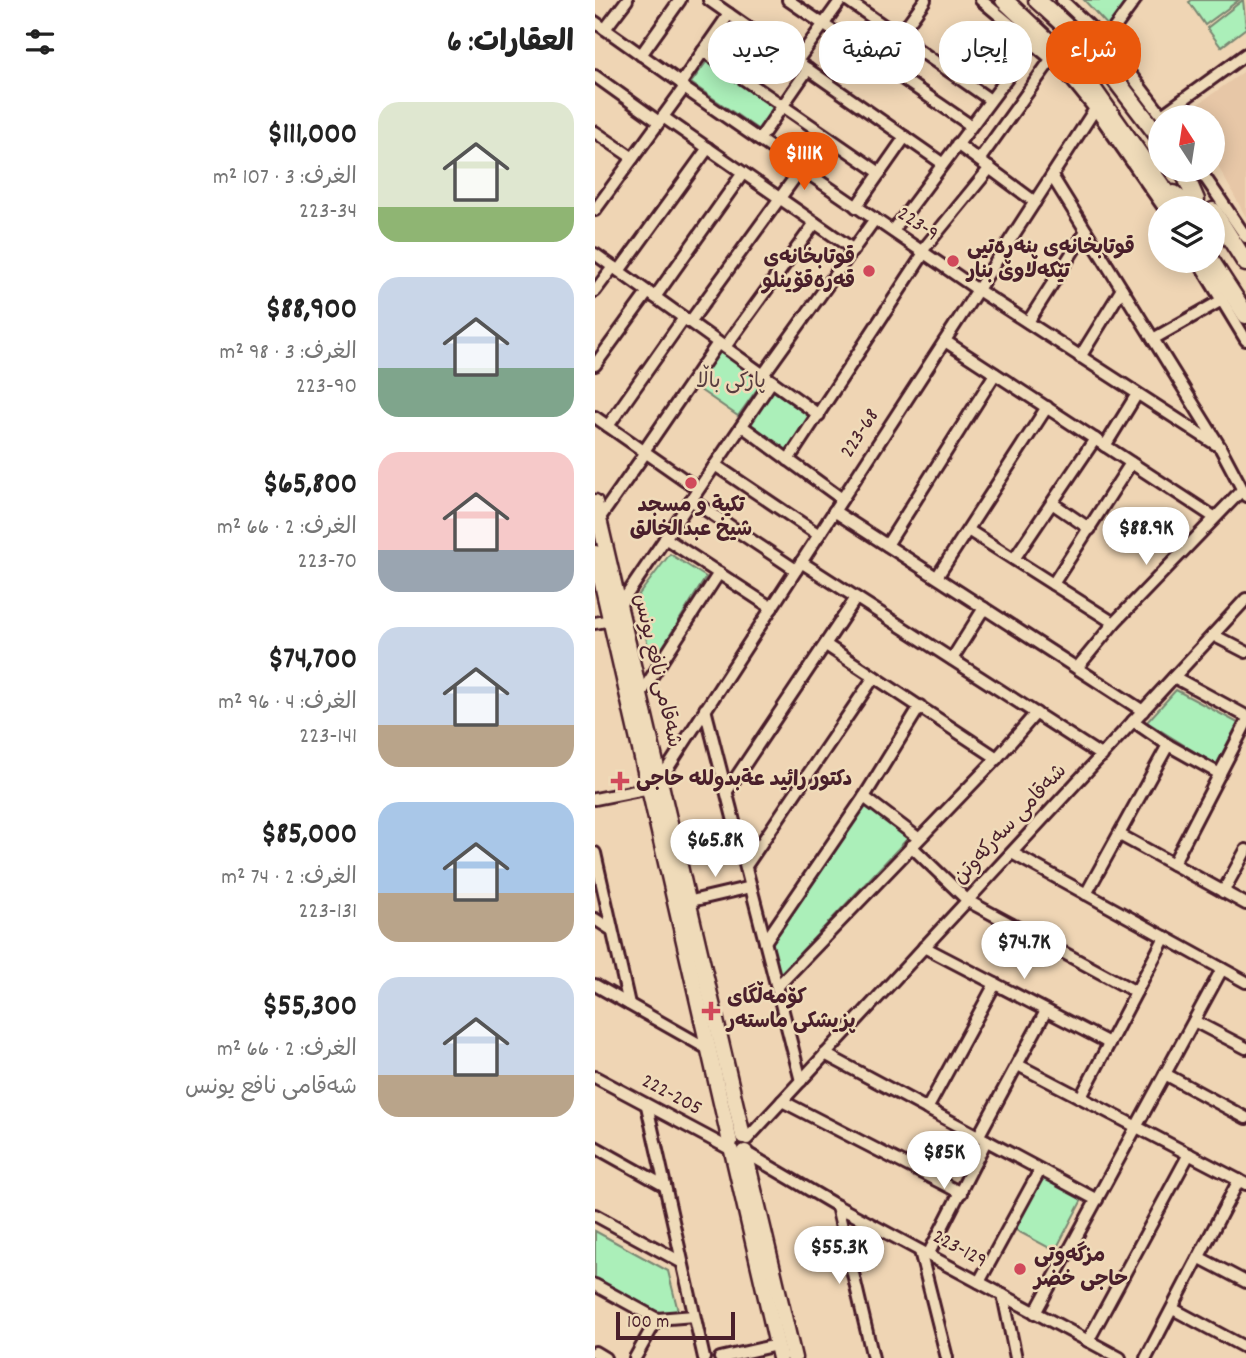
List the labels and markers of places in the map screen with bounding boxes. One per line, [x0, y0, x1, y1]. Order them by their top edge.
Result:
pin: $111K [755, 132, 853, 192]
place label: قوتابخانەی بنەڕەتیی تێکەڵاوی بنار [965, 234, 1135, 288]
place label: قوتابخانەی قەرەقۆینلو [761, 244, 855, 298]
marker: قوتابخانەی بنەڕەتیی تێکەڵاوی بنار [945, 253, 961, 269]
marker: قوتابخانەی قەرەقۆینلو [861, 263, 877, 279]
marker: تكية و مسجد شيخ عبدالخالق [683, 475, 699, 491]
place label: تكية و مسجد شيخ عبدالخالق [630, 492, 752, 546]
pin: $88.9K [1089, 508, 1203, 567]
place label: دكتور رائيد عةبدولله حاجى [636, 766, 852, 796]
marker: دكتور رائيد عةبدولله حاجى [610, 771, 630, 791]
pin: $65.8K [658, 820, 772, 879]
pin: $74.7K [967, 922, 1081, 981]
place label: کۆمەڵگای پزیشکی ماستەر [725, 981, 856, 1038]
marker: کۆمەڵگای پزیشکی ماستەر [701, 1001, 721, 1021]
pin: $85K [903, 1132, 985, 1191]
pin: $55.3K [782, 1226, 896, 1286]
place label: مزگه‌وتی حاجی خضر [1032, 1241, 1128, 1296]
marker: مزگه‌وتی حاجی خضر [1012, 1261, 1028, 1277]

